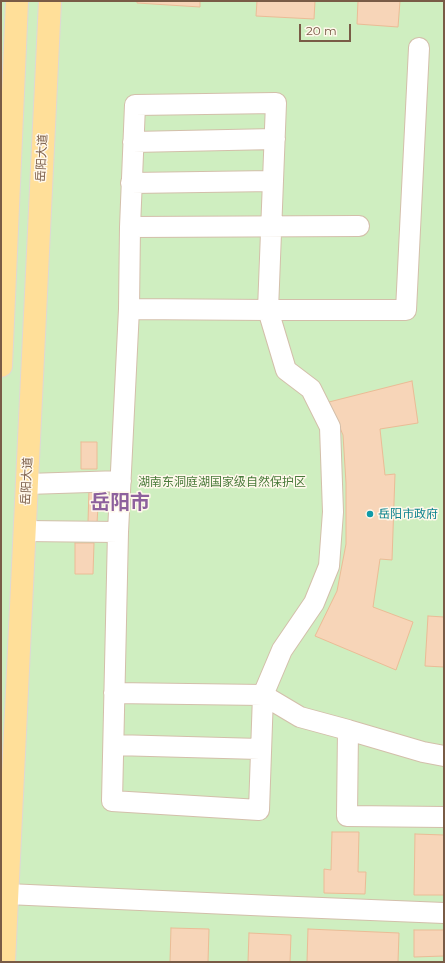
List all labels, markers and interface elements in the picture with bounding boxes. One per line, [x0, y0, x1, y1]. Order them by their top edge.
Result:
scale bar [301, 16, 353, 42]
text: 20 m [306, 23, 337, 38]
street label: 岳阳大道 [34, 134, 50, 182]
street label: 岳阳大道 [19, 457, 35, 505]
park label: 湖南东洞庭湖国家级自然保护区 [138, 475, 306, 489]
district label: 岳阳市 [90, 491, 150, 515]
place label: 岳阳市政府 [378, 507, 438, 521]
marker: 岳阳市政府 [365, 509, 375, 519]

